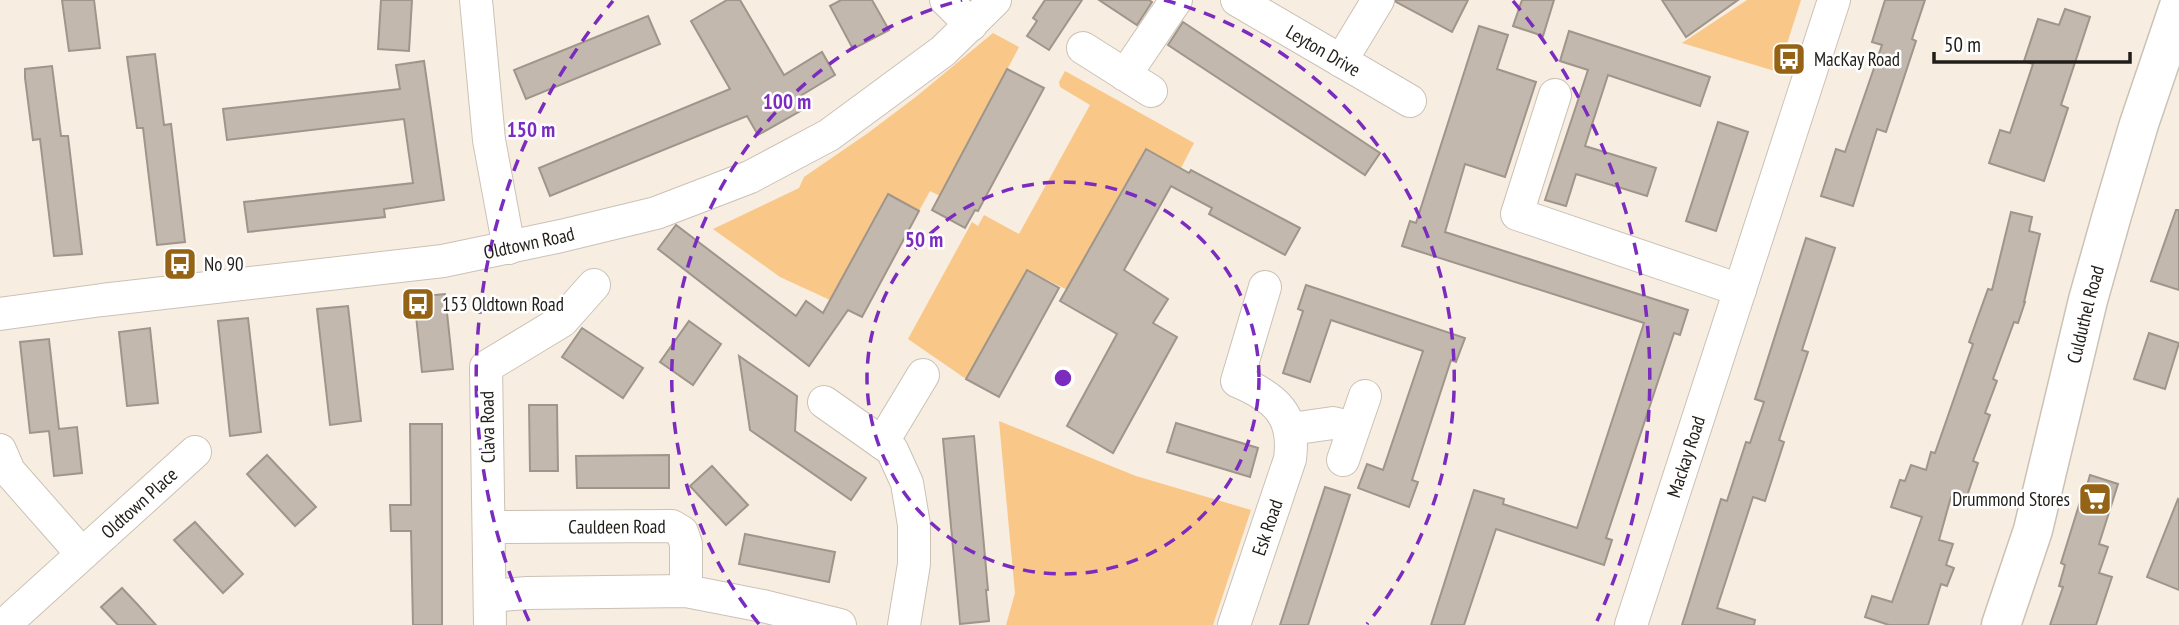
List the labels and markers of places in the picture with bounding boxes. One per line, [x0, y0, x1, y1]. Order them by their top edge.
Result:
bus stop icon: MacKay Road [1770, 40, 1808, 78]
place label: MacKay Road [1814, 47, 1900, 71]
bus stop icon: No 90 [161, 245, 199, 283]
place label: No 90 [204, 252, 244, 276]
bus stop icon: 153 Oldtown Road [399, 285, 437, 323]
place label: 153 Oldtown Road [442, 292, 564, 316]
centre of rings [1051, 366, 1075, 390]
supermarket icon: Drummond Stores [2076, 480, 2114, 518]
place label: Drummond Stores [1952, 487, 2070, 511]

